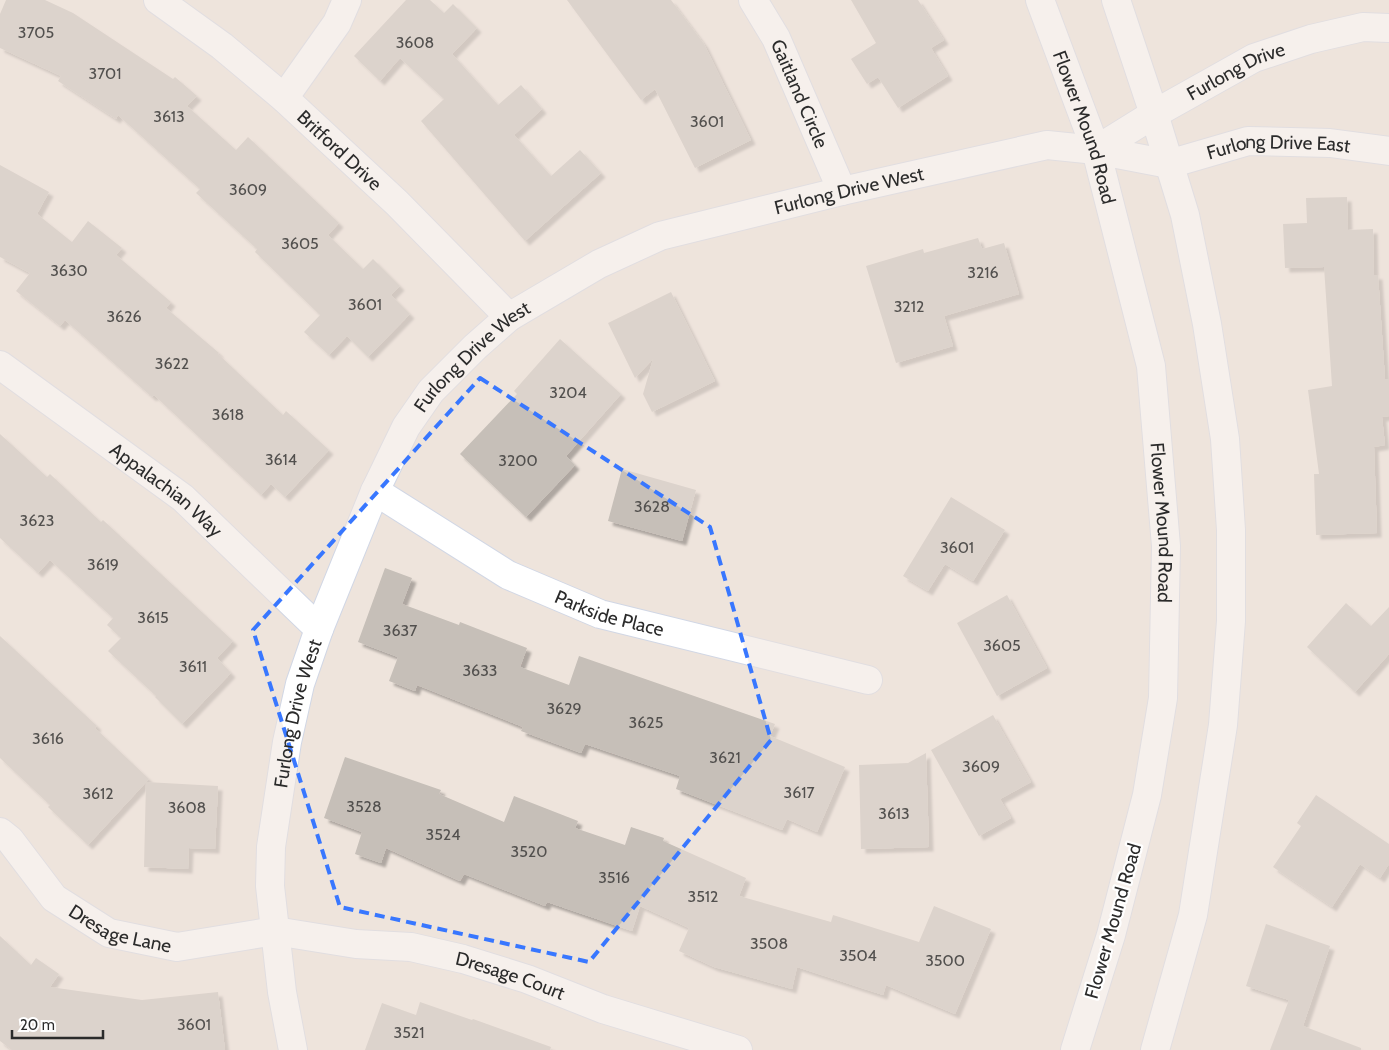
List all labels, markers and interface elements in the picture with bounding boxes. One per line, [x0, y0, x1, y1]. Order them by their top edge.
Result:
house number: 3705 [18, 23, 54, 42]
house number: 3608 [396, 33, 434, 52]
street label: Gaitland Circle [766, 36, 834, 152]
street label: Furlong Drive [1183, 37, 1288, 105]
street label: Flower Mound Road [1048, 47, 1121, 206]
house number: 3701 [89, 64, 121, 83]
street label: Britford Drive [293, 105, 387, 195]
house number: 3613 [153, 107, 185, 126]
house number: 3601 [690, 112, 724, 131]
street label: Furlong Drive East [1204, 129, 1353, 164]
street label: Furlong Drive West [772, 161, 926, 219]
house number: 3609 [229, 180, 267, 199]
house number: 3605 [281, 234, 319, 253]
house number: 3630 [50, 261, 88, 280]
house number: 3216 [967, 263, 999, 282]
house number: 3601 [348, 295, 382, 314]
street label: Furlong Drive West [409, 295, 535, 416]
house number: 3212 [894, 297, 924, 316]
house number: 3626 [106, 307, 142, 326]
house number: 3622 [155, 354, 189, 373]
house number: 3204 [549, 383, 587, 402]
house number: 3618 [212, 405, 244, 424]
street label: Appalachian Way [106, 437, 228, 542]
street label: Flower Mound Road [1146, 441, 1178, 603]
house number: 3614 [265, 450, 297, 469]
house number: 3200 [498, 451, 538, 470]
house number: 3628 [634, 497, 670, 516]
house number: 3623 [20, 511, 54, 530]
house number: 3601 [940, 538, 974, 557]
house number: 3619 [87, 555, 119, 574]
street label: Parkside Place [551, 585, 667, 641]
house number: 3615 [137, 608, 169, 627]
house number: 3637 [383, 621, 417, 640]
street label: Furlong Drive West [269, 635, 326, 789]
house number: 3605 [983, 636, 1021, 655]
house number: 3611 [179, 657, 207, 676]
house number: 3633 [462, 661, 498, 680]
house number: 3629 [546, 699, 582, 718]
house number: 3625 [629, 713, 663, 732]
house number: 3616 [32, 729, 64, 748]
house number: 3621 [709, 748, 741, 767]
house number: 3609 [962, 757, 1000, 776]
house number: 3617 [784, 783, 814, 802]
house number: 3612 [82, 784, 114, 803]
house number: 3528 [346, 797, 382, 816]
house number: 3608 [168, 798, 206, 817]
house number: 3613 [878, 804, 910, 823]
house number: 3524 [426, 825, 460, 844]
street label: Flower Mound Road [1080, 841, 1146, 1001]
house number: 3520 [511, 842, 547, 861]
house number: 3516 [598, 868, 630, 887]
house number: 3512 [688, 887, 718, 906]
street label: Dresage Lane [65, 899, 174, 957]
house number: 3508 [750, 934, 788, 953]
street label: Dresage Court [454, 946, 569, 1005]
house number: 3504 [839, 946, 877, 965]
house number: 3500 [925, 951, 965, 970]
scale bar [12, 1008, 104, 1040]
house number: 3601 [177, 1015, 211, 1034]
text: 20 m [20, 1016, 55, 1034]
house number: 3521 [394, 1023, 424, 1042]

